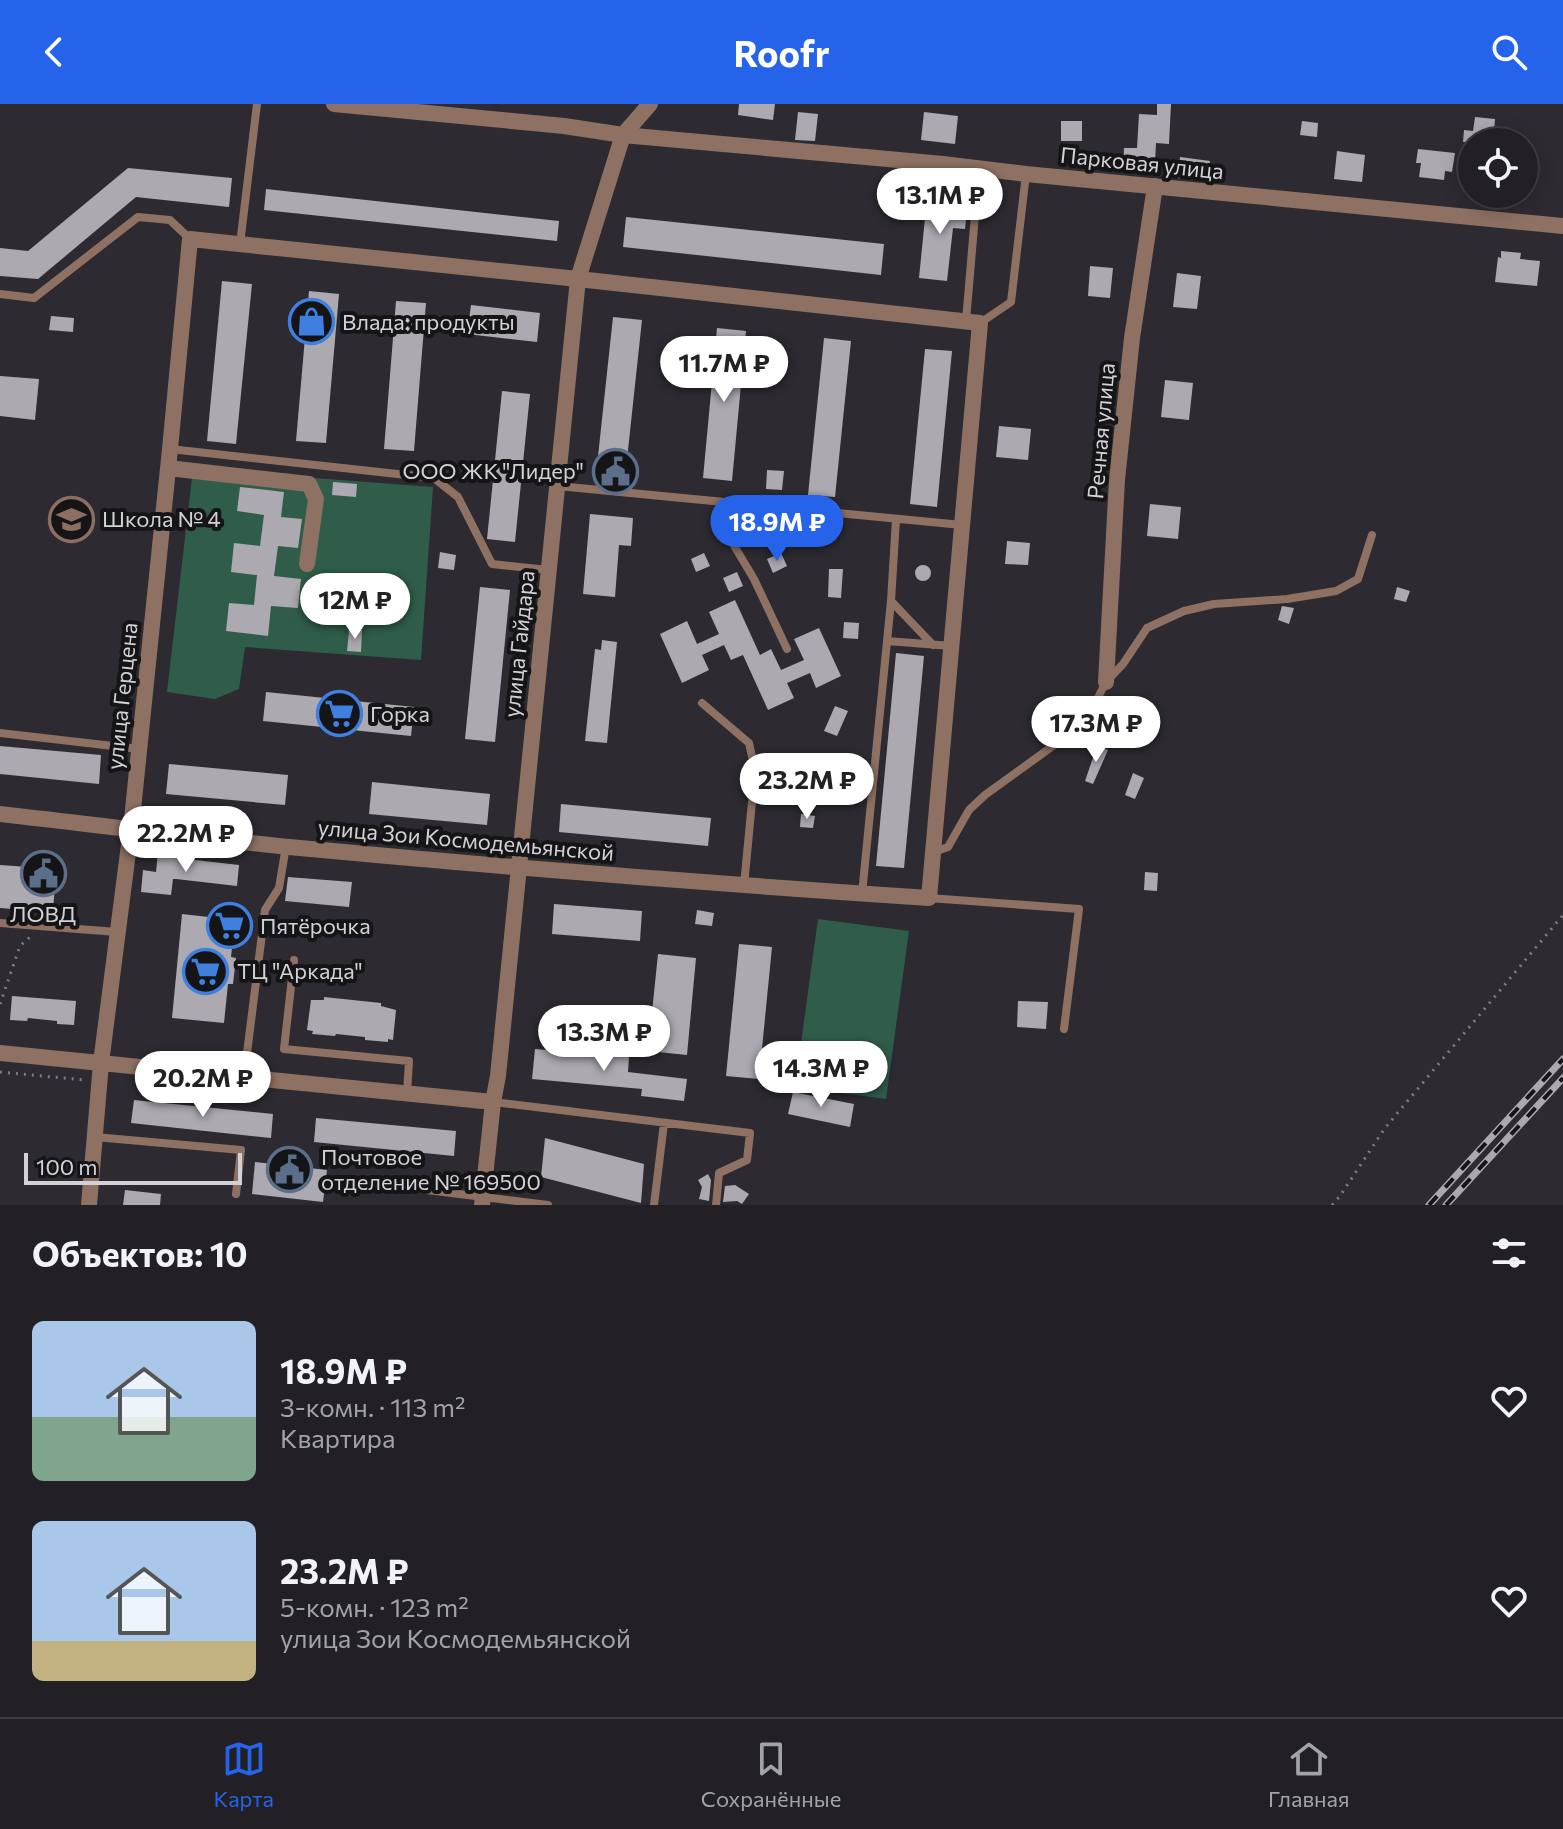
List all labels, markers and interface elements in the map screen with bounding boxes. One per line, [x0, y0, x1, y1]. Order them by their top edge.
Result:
icon: back [32, 30, 76, 74]
text: Roofr [733, 30, 830, 74]
icon: search [1487, 30, 1531, 74]
map controls [1458, 128, 1538, 208]
button: locate [1458, 128, 1538, 208]
street label: Парковая улица [1059, 140, 1225, 185]
pin: 13.1M ₽ [866, 168, 1014, 236]
text: 13.1M ₽ [895, 178, 985, 209]
shop icon: Влада: продукты [287, 298, 335, 346]
place label: Влада: продукты [342, 308, 515, 335]
pin: 11.7M ₽ [650, 336, 798, 404]
text: 11.7M ₽ [678, 346, 770, 377]
street label: Речная улица [1081, 362, 1120, 500]
public building icon: ООО ЖК "Лидер" [591, 447, 639, 495]
place label: ООО ЖК "Лидер" [403, 457, 584, 484]
school or university icon: Школа № 4 [47, 495, 95, 543]
pin: 18.9M ₽ [703, 495, 851, 563]
place label: Школа № 4 [102, 505, 221, 532]
text: 18.9M ₽ [728, 505, 826, 536]
street label: улица Гайдара [497, 569, 540, 719]
pin: 12M ₽ [299, 573, 411, 641]
text: 12M ₽ [318, 583, 392, 614]
street label: улица Герцена [100, 621, 143, 771]
supermarket icon: Горка [315, 690, 363, 738]
pin: 17.3M ₽ [1022, 696, 1170, 764]
place label: Горка [370, 700, 430, 727]
text: 17.3M ₽ [1049, 706, 1143, 737]
pin: 23.2M ₽ [733, 753, 881, 821]
text: 23.2M ₽ [758, 763, 856, 794]
pin: 22.2M ₽ [112, 806, 260, 874]
street label: улица Зои Космодемьянской [317, 813, 615, 866]
text: 22.2M ₽ [137, 816, 235, 847]
public building icon: ЛОВД [19, 849, 67, 897]
place label: ЛОВД [10, 900, 76, 927]
supermarket icon: Пятёрочка [205, 902, 253, 950]
place label: Пятёрочка [260, 912, 371, 939]
supermarket icon: ТЦ "Аркада" [182, 947, 230, 995]
place label: ТЦ "Аркада" [237, 957, 363, 984]
pin: 13.3M ₽ [530, 1005, 678, 1073]
text: 13.3M ₽ [556, 1015, 652, 1046]
pin: 14.3M ₽ [747, 1041, 895, 1109]
pin: 20.2M ₽ [129, 1051, 277, 1119]
text: 14.3M ₽ [773, 1051, 869, 1082]
text: 20.2M ₽ [153, 1061, 253, 1092]
place label: Почтовое отделение № 169500 [321, 1143, 541, 1195]
public building icon: Почтовое отделение № 169500 [266, 1146, 314, 1194]
scale bar [24, 1149, 242, 1185]
text: 100 m [36, 1153, 98, 1180]
icon: filters [1487, 1231, 1531, 1275]
text: Объектов: 10 [32, 1232, 248, 1274]
text: 18.9M ₽ [280, 1349, 407, 1391]
icon: home [96, 1353, 192, 1449]
icon: heart [1487, 1379, 1531, 1423]
text: 3-комн. · 113 m² [280, 1391, 465, 1422]
text: Квартира [280, 1422, 396, 1453]
text: 23.2M ₽ [280, 1549, 409, 1591]
icon: home [96, 1553, 192, 1649]
icon: heart [1487, 1579, 1531, 1623]
text: 5-комн. · 123 m² [280, 1591, 469, 1622]
text: улица Зои Космодемьянской [280, 1622, 631, 1653]
tab: Карта [213, 1737, 274, 1812]
tab: Сохранённые [701, 1737, 841, 1812]
tab: Главная [1268, 1737, 1350, 1812]

